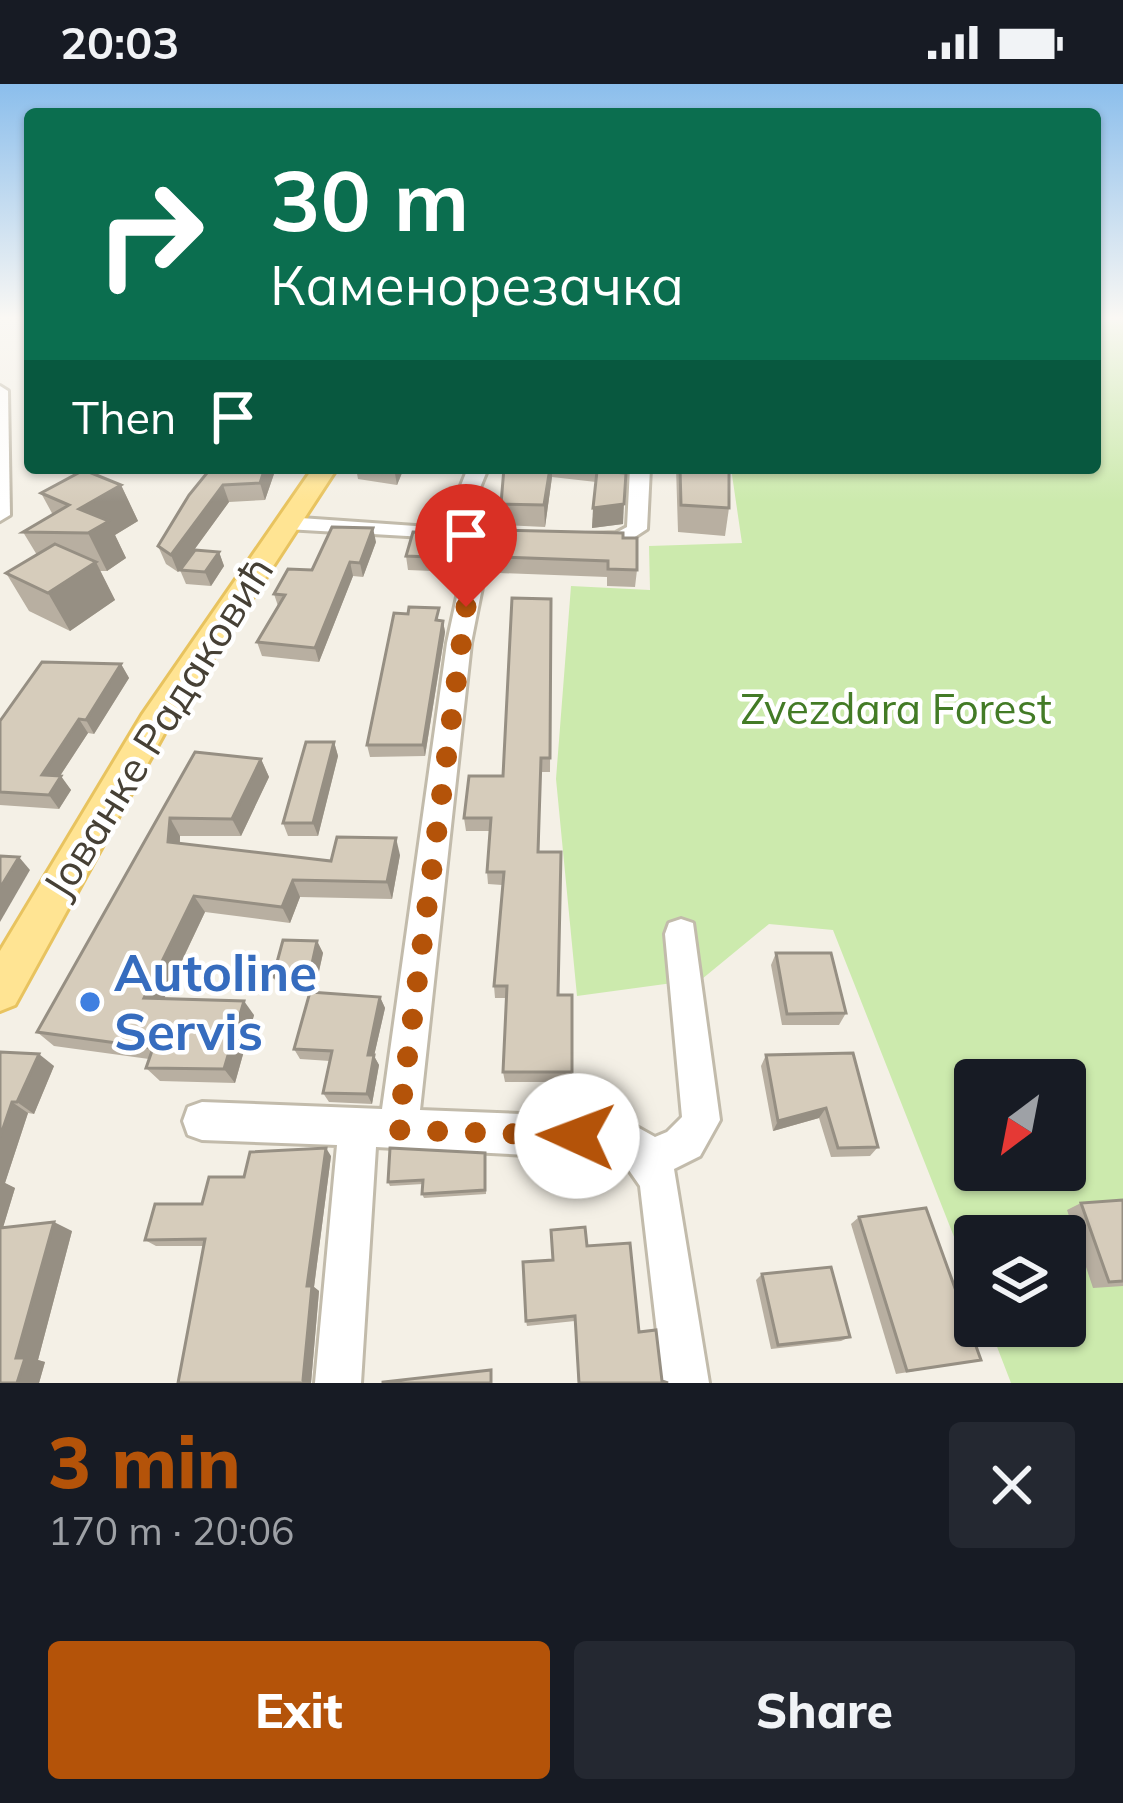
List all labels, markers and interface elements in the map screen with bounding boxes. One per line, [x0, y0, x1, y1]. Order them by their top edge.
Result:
text: 20:03 [60, 14, 179, 70]
text: 30 m [270, 147, 469, 252]
icon: right [72, 156, 228, 312]
text: Каменорезачка [270, 251, 684, 319]
icon: arrive [200, 384, 266, 450]
text: Then [72, 389, 176, 445]
pin [415, 484, 517, 607]
icon: arrive [433, 502, 499, 568]
street label: Јованке Радаковић [31, 546, 284, 908]
park label: Zvezdara Forest [740, 682, 1052, 735]
place label: Autoline Servis [114, 940, 317, 1063]
marker: Autoline Servis [77, 989, 103, 1015]
north arrow [954, 1059, 1086, 1191]
map controls [954, 1059, 1086, 1347]
position arrow [514, 1073, 640, 1199]
button: layers [954, 1215, 1086, 1347]
text: 3 min [48, 1416, 241, 1506]
button: close [949, 1422, 1075, 1548]
text: 170 m · 20:06 [48, 1506, 294, 1555]
button: Exit [48, 1641, 550, 1779]
button: Share [574, 1641, 1075, 1779]

